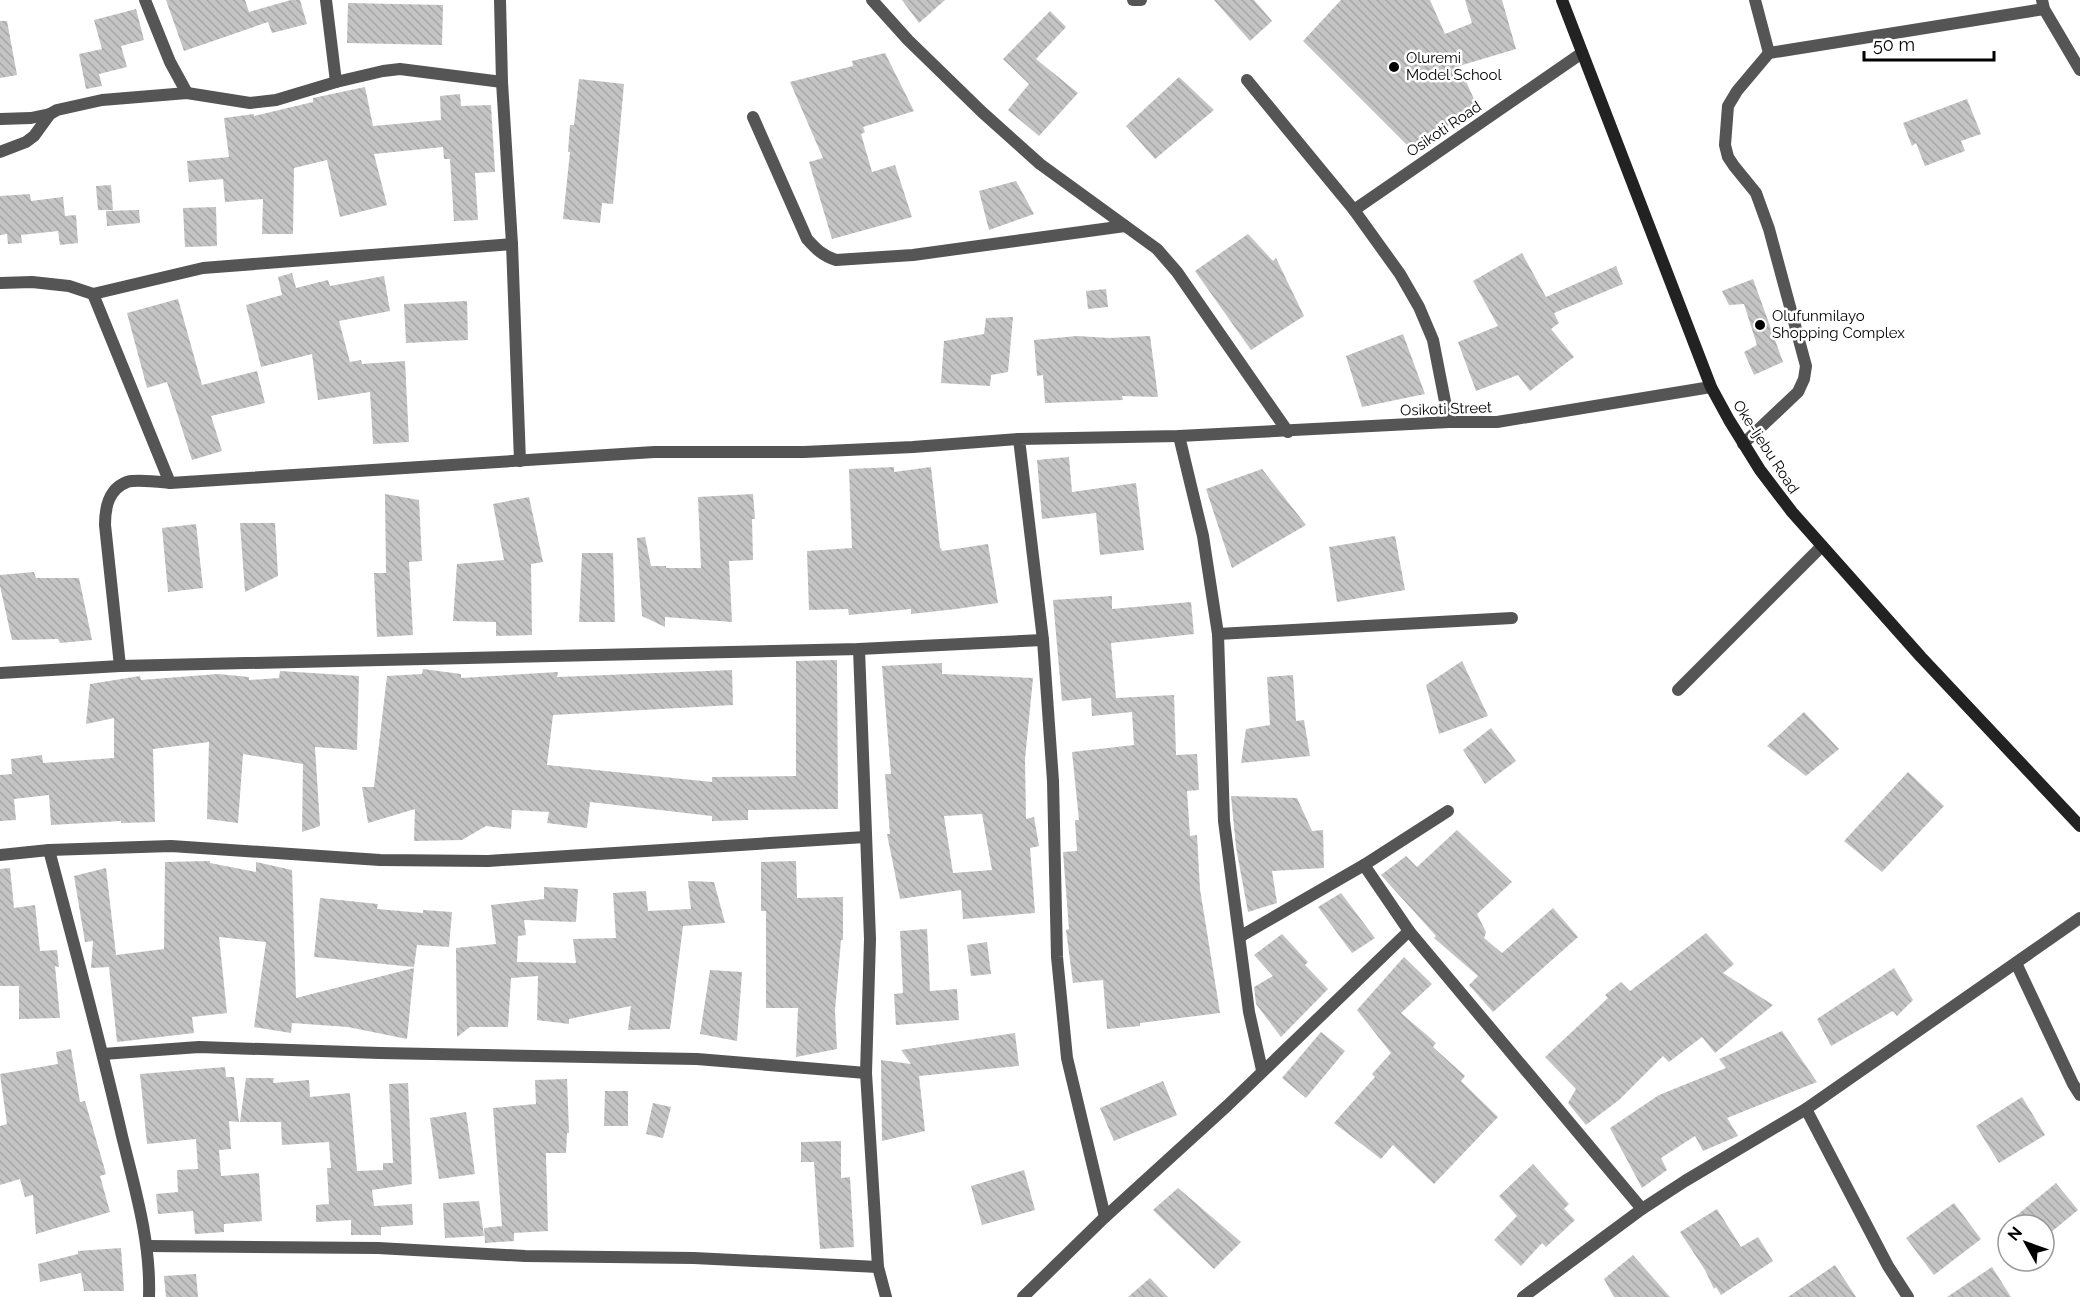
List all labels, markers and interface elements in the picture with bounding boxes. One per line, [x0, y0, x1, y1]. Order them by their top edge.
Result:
scale bar [1864, 24, 1994, 62]
text: 50 m [1873, 34, 1915, 55]
place label: Oluremi Model School [1406, 49, 1502, 84]
marker: Oluremi Model School [1387, 60, 1401, 74]
street label: Osikoti Road [1403, 97, 1485, 161]
place label: Olufunmilayo Shopping Complex [1772, 307, 1905, 342]
marker: Olufunmilayo Shopping Complex [1753, 318, 1767, 332]
street label: Oke-Ijebu Road [1729, 397, 1803, 497]
street label: Osikoti Street [1400, 398, 1492, 420]
north arrow [1996, 1213, 2056, 1273]
text: N [2004, 1223, 2026, 1244]

